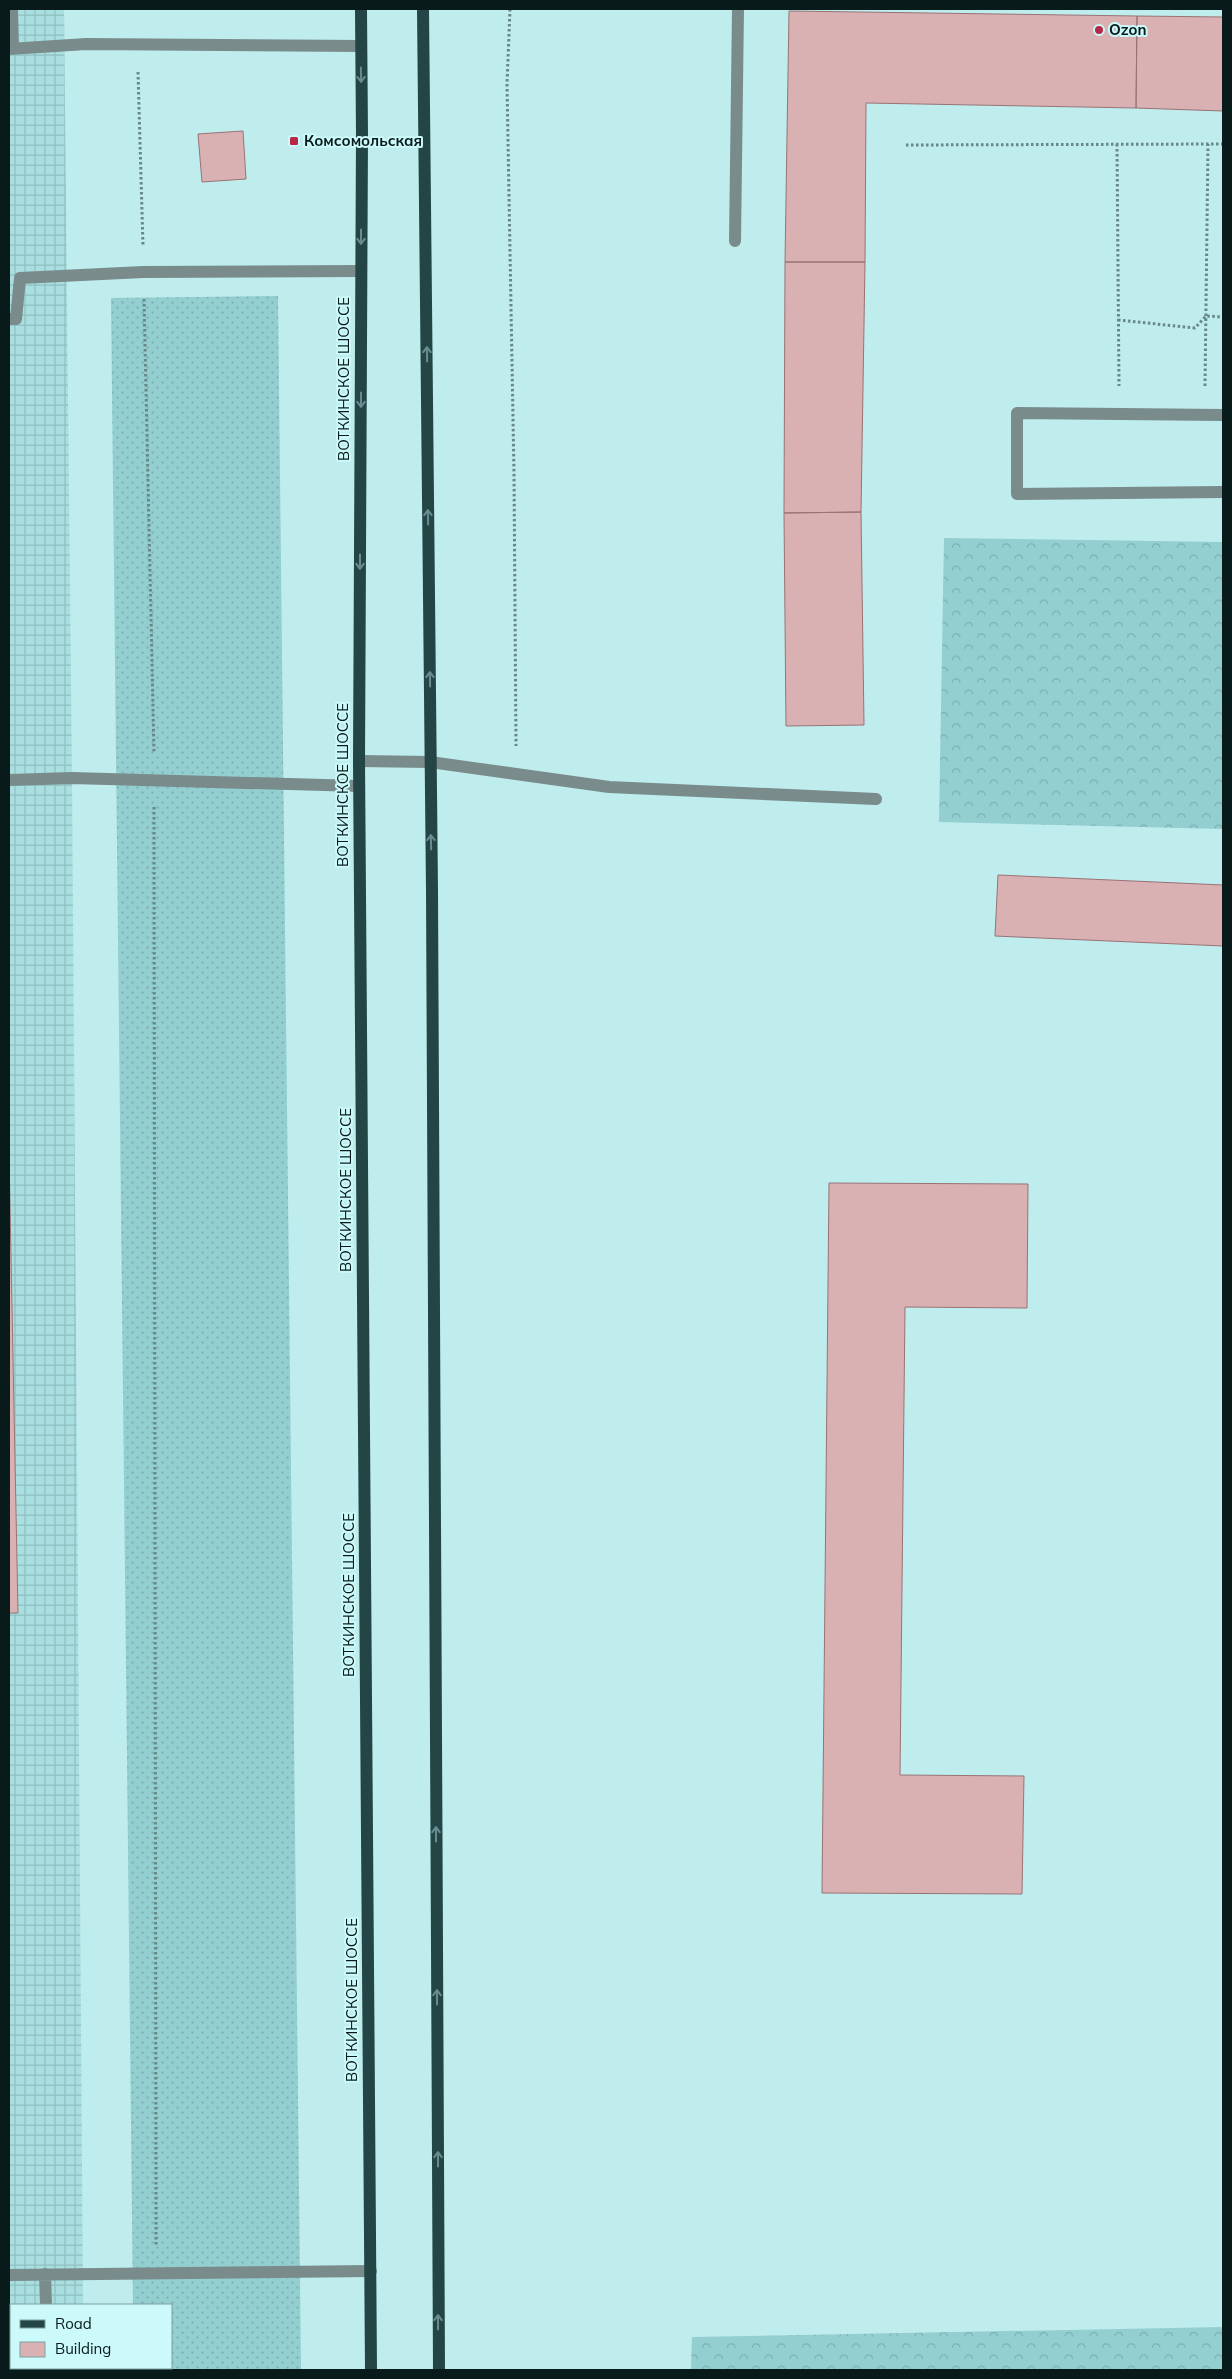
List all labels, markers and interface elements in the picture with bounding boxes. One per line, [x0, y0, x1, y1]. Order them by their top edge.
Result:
place label: Ozon [1109, 20, 1146, 39]
marker: Ozon [1093, 24, 1105, 36]
one-way arrow [356, 66, 366, 83]
place label: Комсомольская [304, 131, 422, 150]
marker: Комсомольская [288, 135, 300, 147]
one-way arrow [356, 229, 366, 245]
street label: ВОТКИНСКОЕ ШОССЕ [334, 297, 353, 461]
one-way arrow [422, 346, 431, 362]
one-way arrow [356, 392, 365, 408]
one-way arrow [423, 509, 433, 525]
one-way arrow [355, 554, 365, 570]
one-way arrow [425, 671, 434, 687]
street label: ВОТКИНСКОЕ ШОССЕ [333, 703, 352, 867]
one-way arrow [426, 834, 436, 850]
street label: ВОТКИНСКОЕ ШОССЕ [336, 1108, 355, 1272]
street label: ВОТКИНСКОЕ ШОССЕ [339, 1513, 358, 1677]
one-way arrow [431, 1826, 441, 1842]
street label: ВОТКИНСКОЕ ШОССЕ [342, 1918, 361, 2082]
one-way arrow [432, 1989, 442, 2005]
one-way arrow [433, 2151, 443, 2168]
legend [10, 2304, 172, 2369]
text: Road [55, 2314, 92, 2333]
one-way arrow [433, 2314, 443, 2330]
text: Building [55, 2339, 111, 2358]

